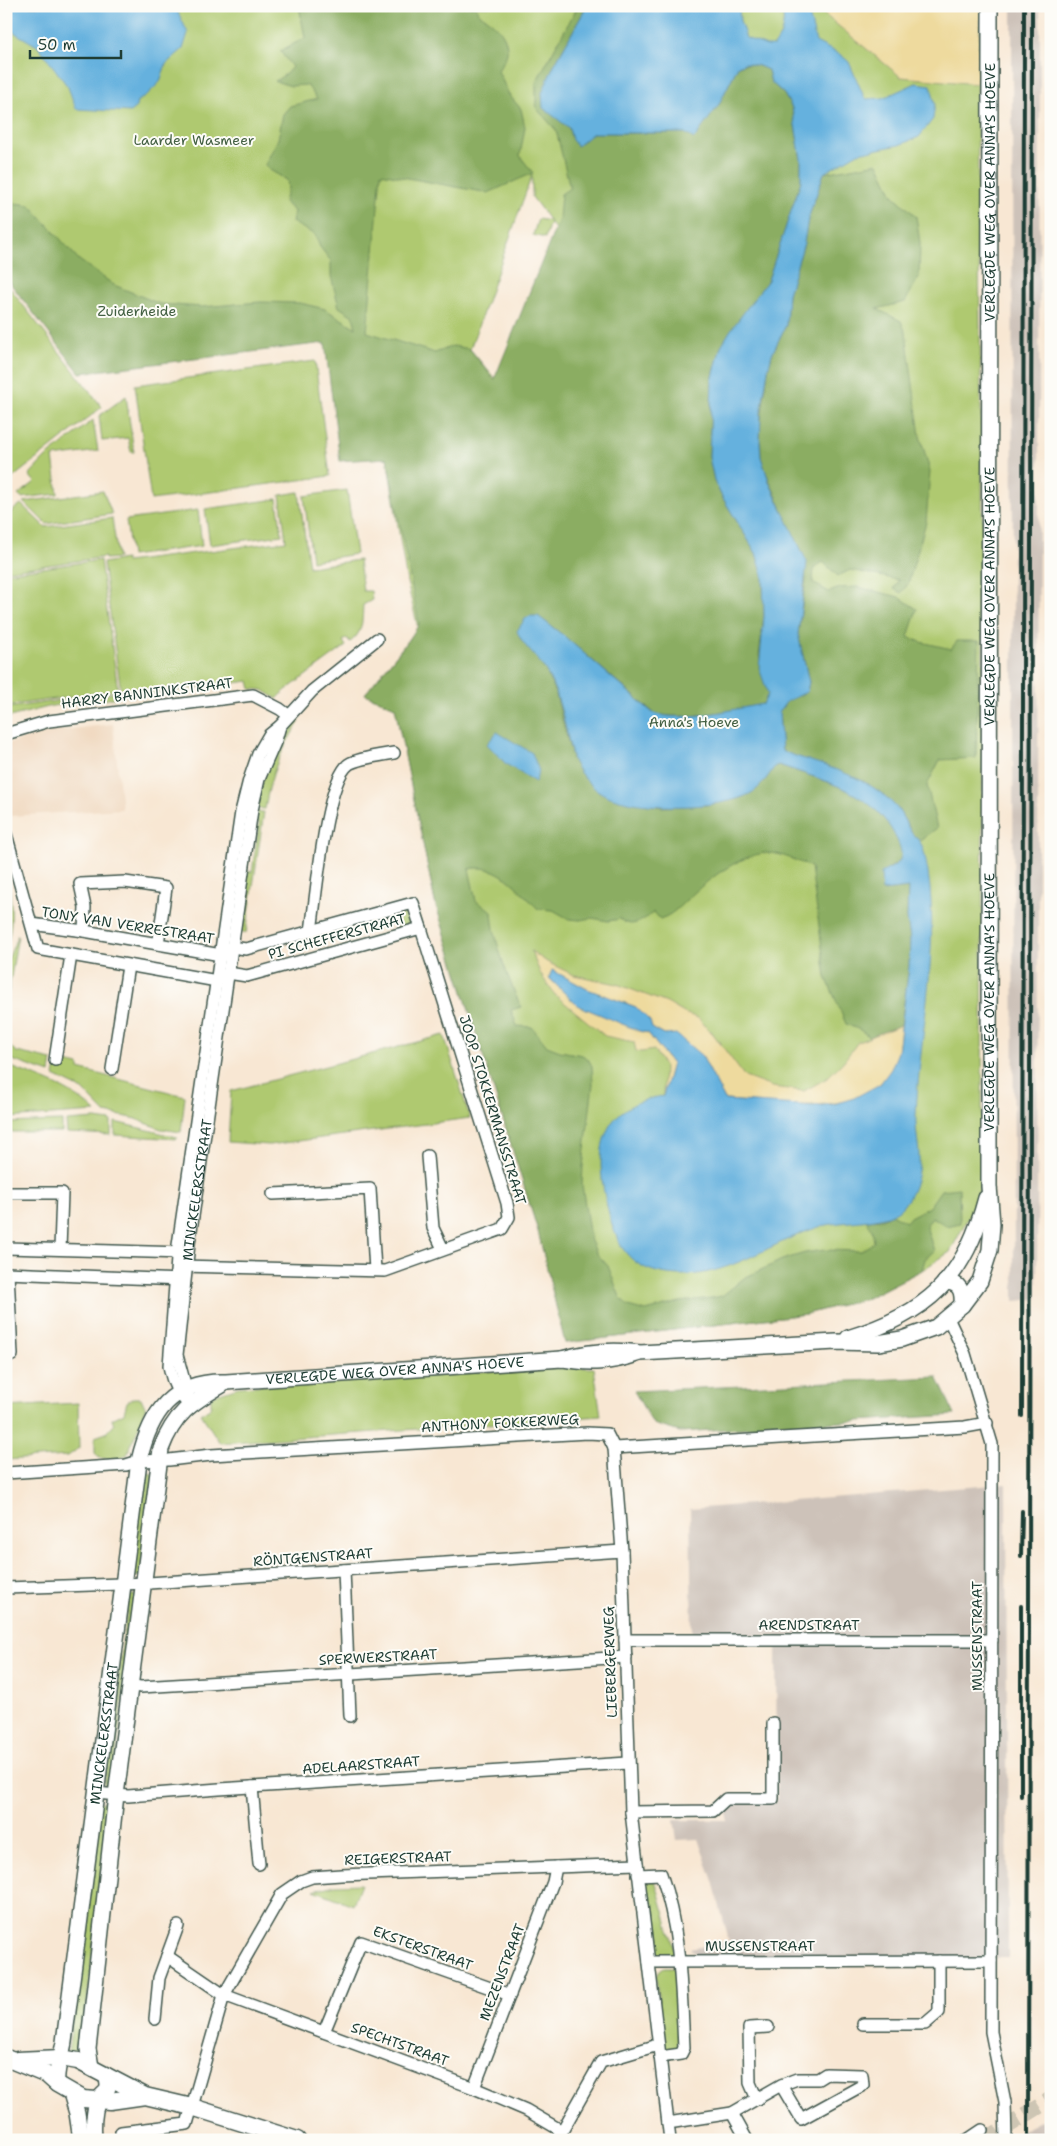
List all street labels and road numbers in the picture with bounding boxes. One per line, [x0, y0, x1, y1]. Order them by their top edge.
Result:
street label: VERLEGDE WEG OVER ANNA'S HOEVE [981, 62, 999, 322]
street label: VERLEGDE WEG OVER ANNA'S HOEVE [980, 466, 999, 726]
street label: HARRY BANNINKSTRAAT [60, 673, 234, 712]
street label: VERLEGDE WEG OVER ANNA'S HOEVE [980, 872, 998, 1132]
street label: TONY VAN VERRESTRAAT [40, 902, 216, 948]
street label: PI SCHEFFERSTRAAT [266, 909, 408, 963]
street label: JOOP STOKKERMANSSTRAAT [456, 1013, 531, 1207]
street label: MINCKELERSSTRAAT [178, 1117, 216, 1262]
street label: VERLEGDE WEG OVER ANNA'S HOEVE [265, 1353, 525, 1388]
street label: ANTHONY FOKKERWEG [420, 1410, 580, 1436]
street label: RÖNTGENSTRAAT [252, 1544, 374, 1570]
street label: MUSSENSTRAAT [968, 1581, 986, 1691]
street label: LIEBERGERWEG [599, 1605, 621, 1718]
street label: ARENDSTRAAT [758, 1616, 860, 1634]
street label: SPERWERSTRAAT [318, 1645, 438, 1669]
street label: MINCKELERSSTRAAT [86, 1661, 122, 1805]
street label: ADELAARSTRAAT [301, 1752, 421, 1778]
street label: REIGERSTRAAT [344, 1847, 452, 1869]
street label: MEZENSTRAAT [475, 1921, 529, 2023]
street label: EKSTERSTRAAT [371, 1922, 476, 1975]
street label: MUSSENSTRAAT [705, 1937, 815, 1955]
street label: SPECHTSTRAAT [349, 2018, 452, 2070]

